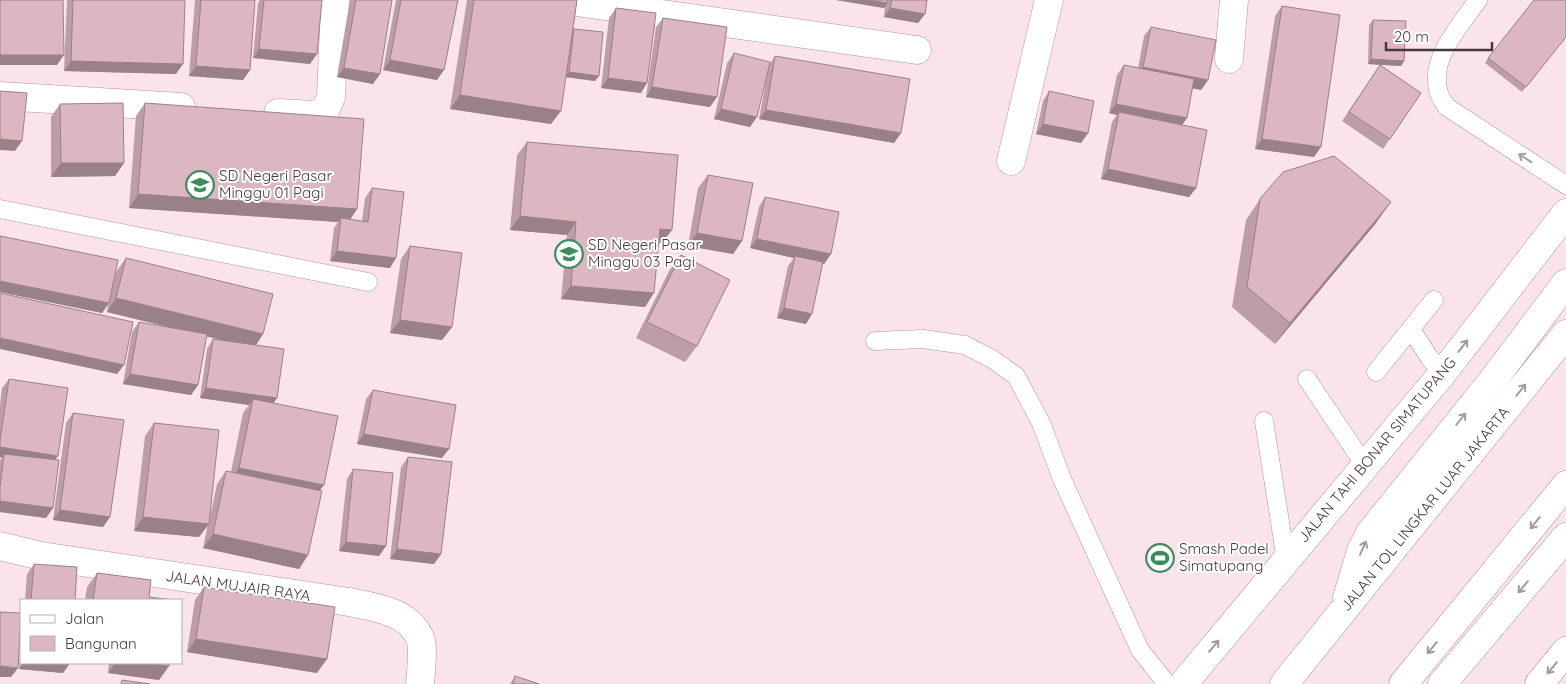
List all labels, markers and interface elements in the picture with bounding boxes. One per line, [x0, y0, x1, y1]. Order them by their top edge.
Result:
scale bar [1386, 20, 1492, 52]
text: 20 m [1394, 27, 1429, 46]
one-way arrow [1519, 153, 1533, 163]
place label: SD Negeri Pasar Minggu 01 Pagi [219, 166, 332, 202]
school or university icon: SD Negeri Pasar Minggu 01 Pagi [185, 170, 215, 200]
place label: SD Negeri Pasar Minggu 03 Pagi [588, 235, 701, 271]
school or university icon: SD Negeri Pasar Minggu 03 Pagi [554, 239, 584, 269]
one-way arrow [1458, 340, 1469, 353]
street label: JALAN TAHI BONAR SIMATUPANG [1293, 353, 1460, 546]
one-way arrow [1516, 384, 1527, 397]
street label: JALAN TOL LINGKAR LUAR JAKARTA [1336, 402, 1513, 615]
one-way arrow [1456, 413, 1467, 426]
one-way arrow [1530, 516, 1541, 529]
place label: Smash Padel Simatupang [1179, 539, 1269, 575]
one-way arrow [1358, 541, 1368, 556]
sports icon: Smash Padel Simatupang [1145, 543, 1175, 573]
street label: JALAN MUJAIR RAYA [164, 566, 312, 605]
one-way arrow [1518, 581, 1529, 594]
legend [20, 599, 182, 664]
text: Jalan [65, 609, 104, 628]
text: Bangunan [65, 634, 137, 653]
one-way arrow [1209, 640, 1220, 653]
one-way arrow [1426, 642, 1437, 655]
one-way arrow [1547, 661, 1558, 674]

